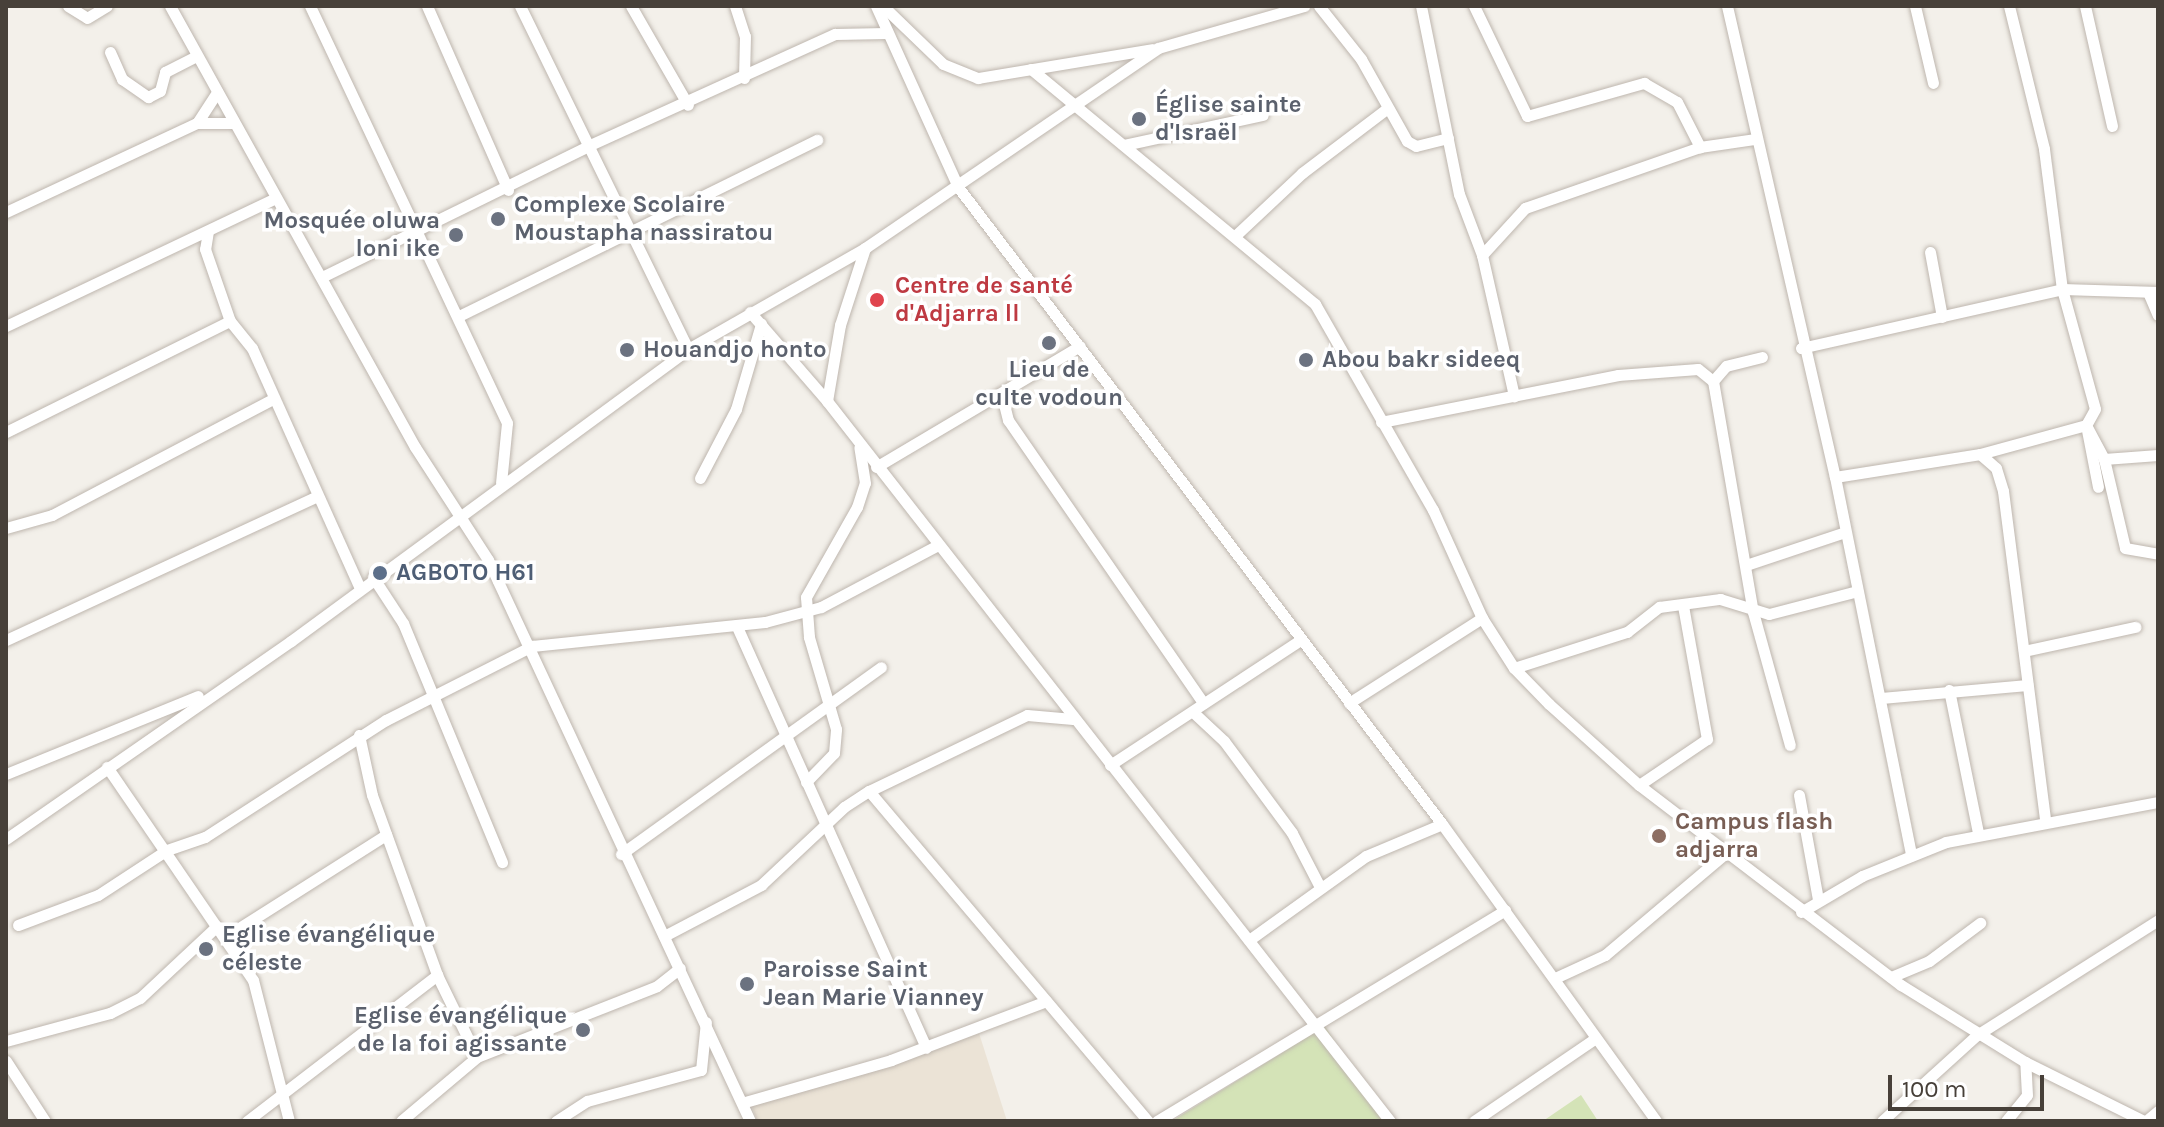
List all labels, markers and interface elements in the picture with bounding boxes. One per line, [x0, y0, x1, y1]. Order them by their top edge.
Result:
place label: Église sainte d'Israël [1155, 91, 1301, 147]
marker: Église sainte d'Israël [1130, 110, 1148, 128]
place label: Complexe Scolaire Moustapha nassiratou [514, 191, 773, 247]
place label: Mosquée oluwa loni ike [263, 207, 440, 263]
marker: Complexe Scolaire Moustapha nassiratou [489, 210, 507, 228]
marker: Mosquée oluwa loni ike [447, 226, 465, 244]
place label: Centre de santé d'Adjarra ll [895, 272, 1073, 328]
marker: Centre de santé d'Adjarra ll [866, 289, 888, 311]
marker: Lieu de culte vodoun [1040, 334, 1058, 352]
place label: Houandjo honto [643, 336, 827, 364]
marker: Houandjo honto [618, 341, 636, 359]
place label: Abou bakr sideeq [1322, 346, 1520, 374]
marker: Abou bakr sideeq [1297, 351, 1315, 369]
place label: Lieu de culte vodoun [975, 356, 1123, 412]
place label: AGBOTO H61 [396, 559, 534, 587]
marker: AGBOTO H61 [371, 564, 389, 582]
place label: Campus flash adjarra [1675, 808, 1833, 864]
marker: Campus flash adjarra [1650, 827, 1668, 845]
place label: Eglise évangélique céleste [222, 921, 435, 977]
marker: Eglise évangélique céleste [197, 940, 215, 958]
place label: Paroisse Saint Jean Marie Vianney [763, 956, 984, 1012]
marker: Paroisse Saint Jean Marie Vianney [738, 975, 756, 993]
place label: Eglise évangélique de la foi agissante [354, 1002, 567, 1058]
marker: Eglise évangélique de la foi agissante [574, 1021, 592, 1039]
scale bar [1892, 1059, 2048, 1109]
text: 100 m [1902, 1075, 1967, 1103]

